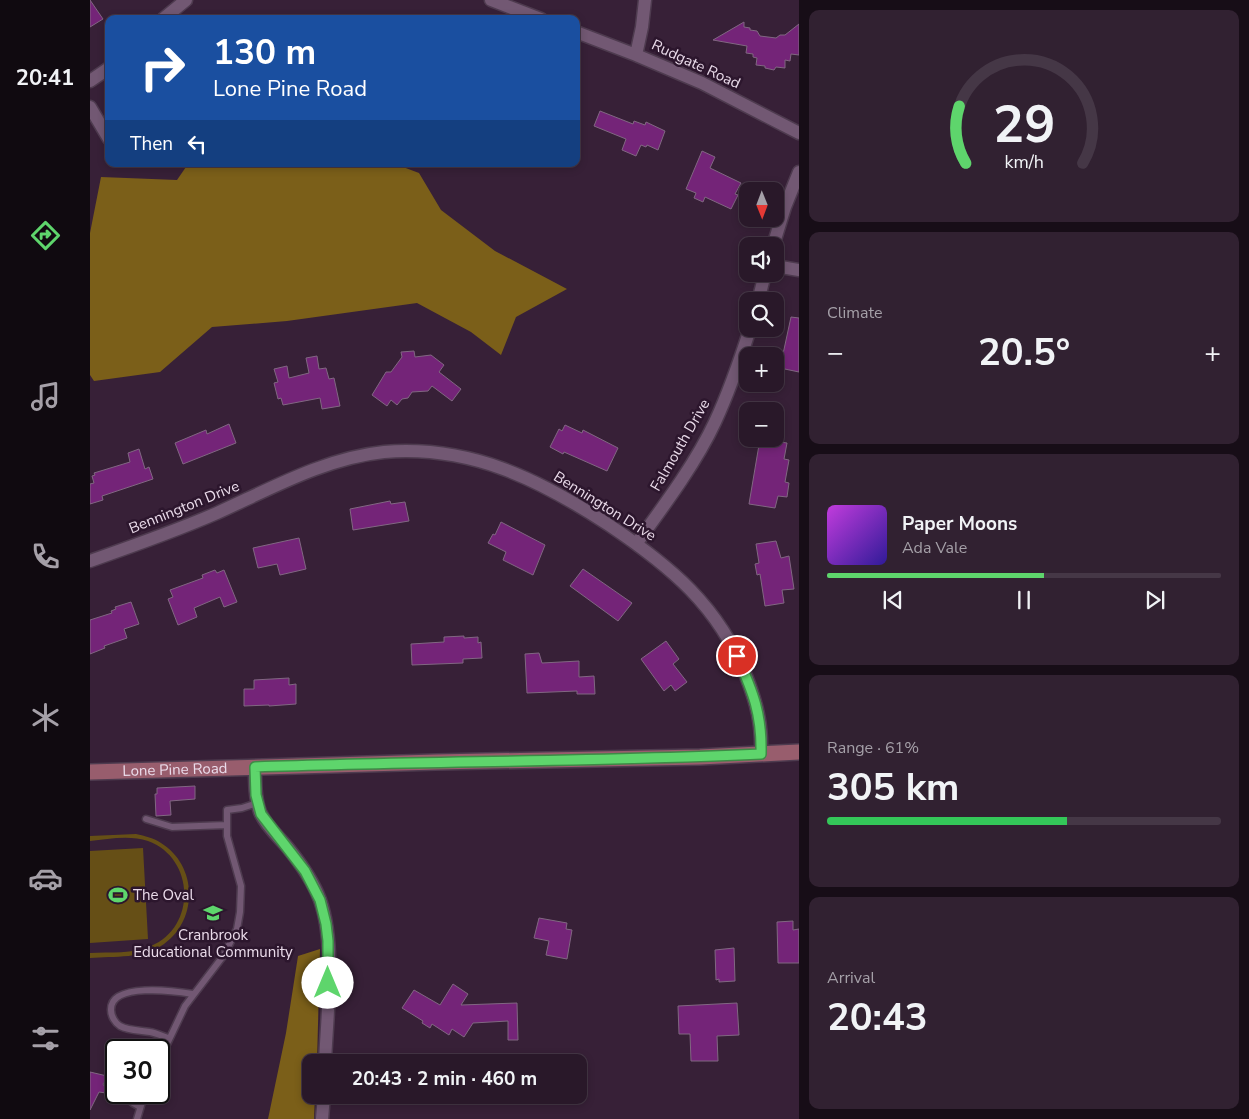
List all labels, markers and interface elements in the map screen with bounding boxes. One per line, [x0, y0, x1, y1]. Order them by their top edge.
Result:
text: 130 m [213, 29, 316, 76]
icon: right [130, 35, 195, 100]
street label: Rudgate Road [648, 35, 744, 93]
text: 20:41 [16, 63, 74, 93]
text: Lone Pine Road [213, 74, 367, 104]
text: 29 [993, 89, 1055, 160]
icon: left [183, 130, 211, 158]
text: Then [130, 131, 173, 157]
text: km/h [1004, 150, 1044, 174]
north arrow [739, 182, 784, 228]
map controls [739, 182, 784, 447]
icon: directions [28, 218, 63, 253]
button: sound [739, 237, 784, 282]
button: search [739, 292, 784, 337]
text: Climate [827, 302, 882, 324]
text: 20.5° [978, 327, 1070, 378]
text: − [827, 334, 844, 372]
text: + [1204, 334, 1221, 372]
button: + [739, 347, 784, 392]
icon: music [28, 379, 63, 414]
street label: Falmouth Drive [646, 395, 714, 495]
button: − [739, 402, 784, 447]
street label: Bennington Drive [550, 466, 660, 546]
street label: Bennington Drive [126, 476, 242, 538]
text: Paper Moons [902, 511, 1017, 537]
text: Ada Vale [902, 537, 967, 559]
icon: phone [28, 539, 63, 574]
icon: previous [879, 586, 907, 614]
icon: pause [1010, 586, 1038, 614]
icon: next [1141, 586, 1169, 614]
pin [716, 635, 758, 677]
icon: arrive [723, 642, 751, 670]
icon: climate [28, 700, 63, 735]
text: Range · 61% [827, 737, 919, 759]
street label: Lone Pine Road [122, 758, 228, 781]
text: 305 km [827, 762, 959, 813]
icon: car [28, 861, 63, 896]
sports icon: The Oval [107, 884, 129, 906]
place label: The Oval [133, 885, 194, 905]
school or university icon: Cranbrook Educational Community [202, 902, 224, 924]
place label: Cranbrook Educational Community [133, 925, 293, 962]
position arrow [301, 956, 353, 1008]
text: Arrival [827, 967, 875, 989]
text: 20:43 [827, 992, 928, 1043]
icon: filters [28, 1021, 63, 1056]
speed limit sign: 30 [105, 1039, 170, 1104]
text: 20:43 · 2 min · 460 m [352, 1066, 537, 1092]

